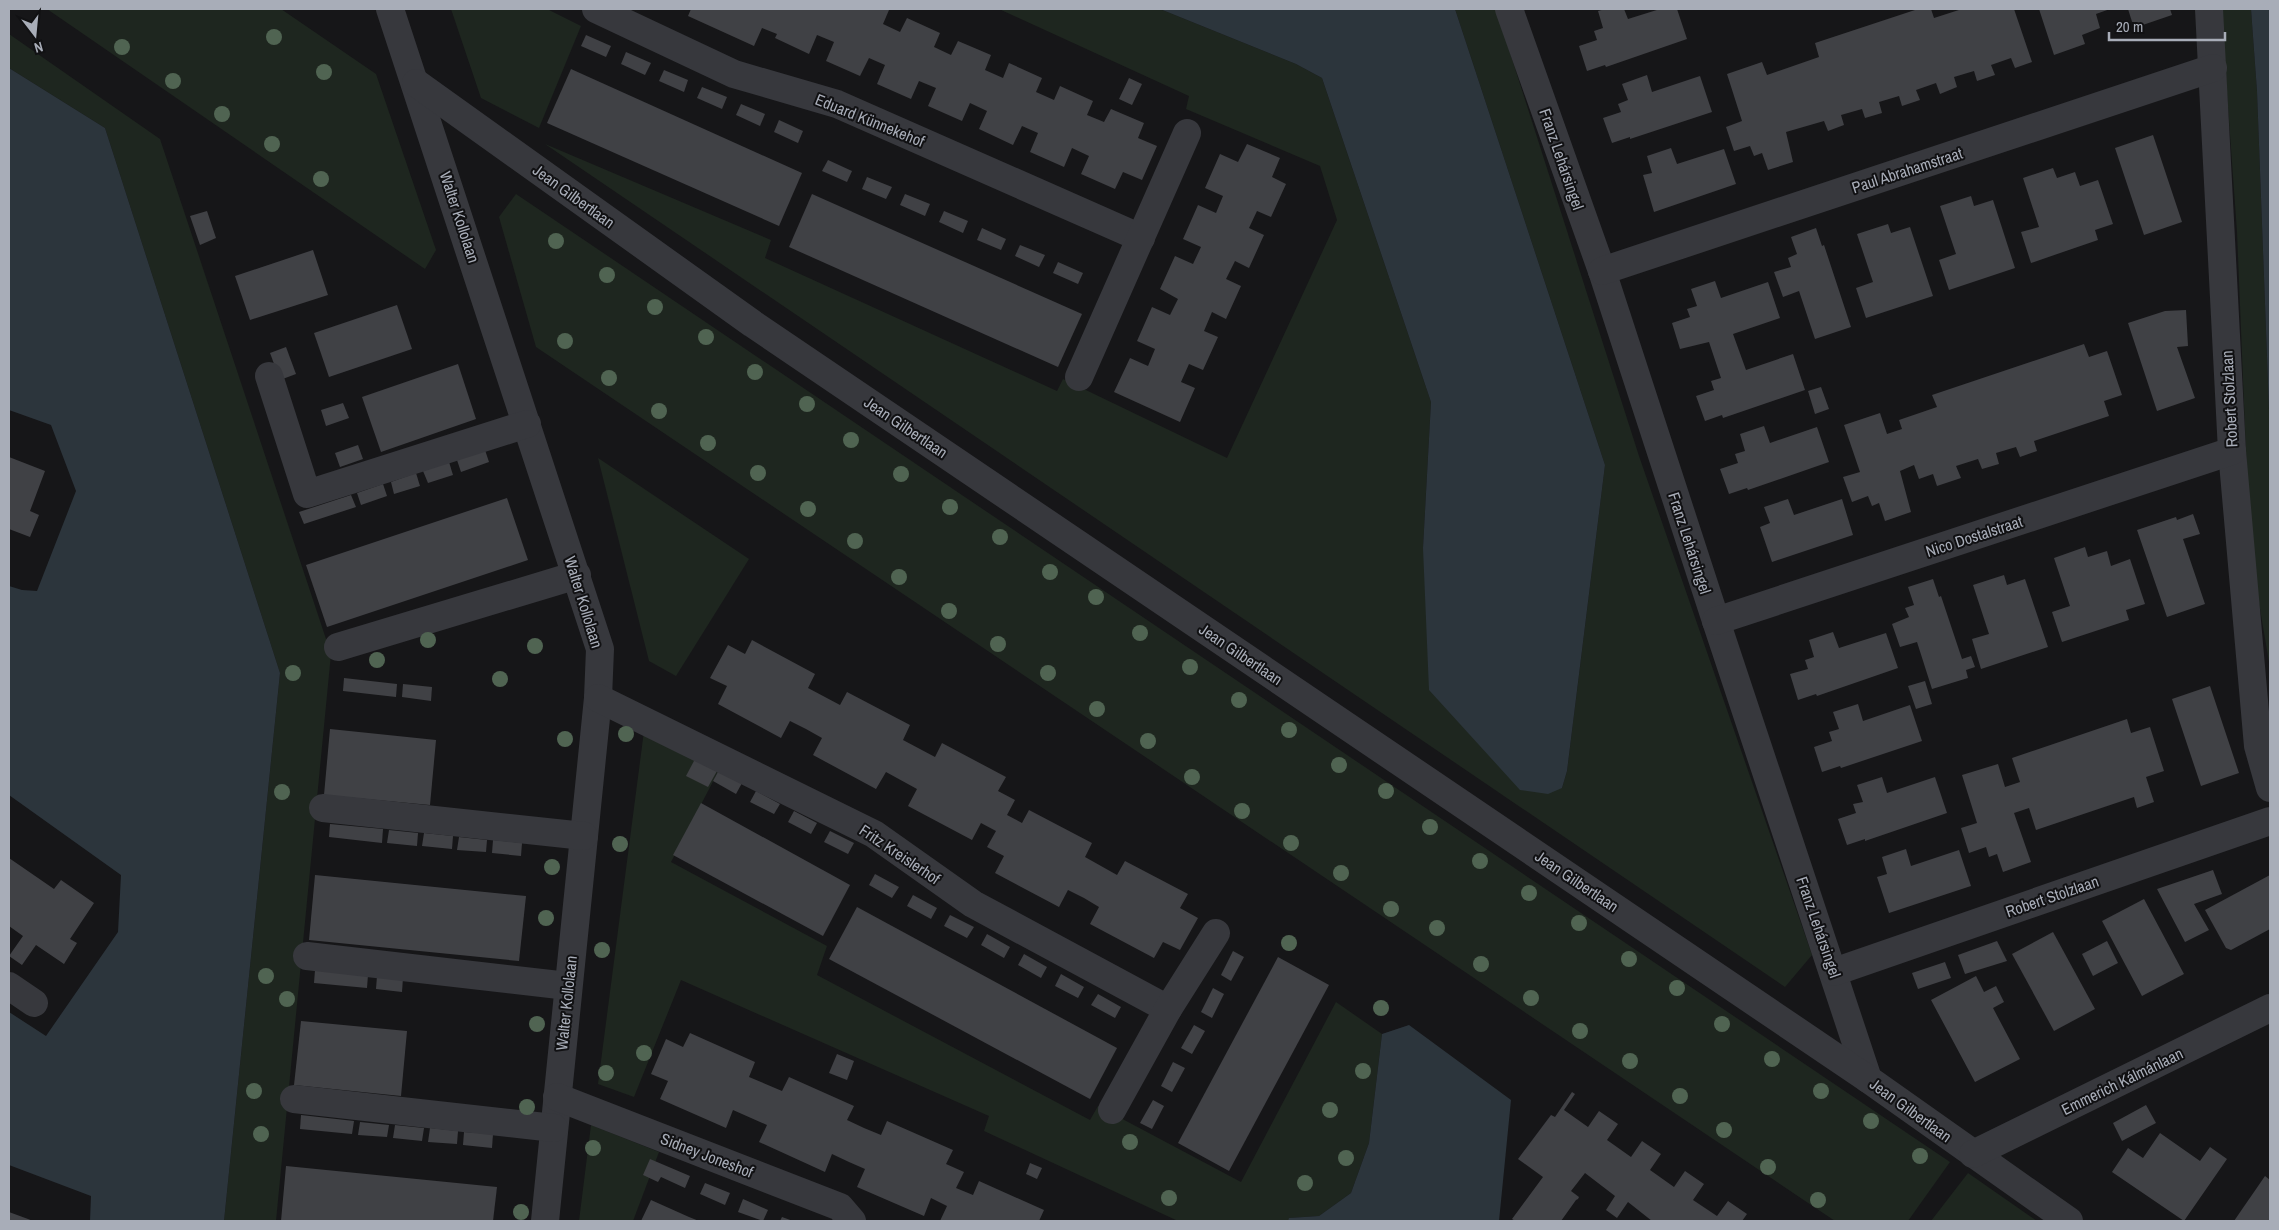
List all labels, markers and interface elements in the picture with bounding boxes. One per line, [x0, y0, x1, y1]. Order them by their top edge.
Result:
north arrow [10, 10, 60, 60]
scale bar [2109, 10, 2225, 42]
text: 20 m [2116, 16, 2143, 37]
text: N [32, 38, 45, 57]
street label: Eduard Künnekehof [812, 88, 928, 152]
street label: Franz Lehársingel [1534, 105, 1590, 213]
street label: Paul Abrahamstraat [1849, 142, 1966, 198]
street label: Jean Gilbertlaan [529, 159, 619, 233]
street label: Walter Kollolaan [435, 168, 485, 266]
street label: Robert Stolzlaan [2215, 350, 2243, 448]
street label: Jean Gilbertlaan [860, 391, 952, 463]
street label: Franz Lehársingel [1663, 489, 1717, 597]
street label: Nico Dostalstraat [1923, 510, 2026, 562]
street label: Walter Kollolaan [560, 553, 608, 651]
street label: Jean Gilbertlaan [1195, 618, 1287, 690]
street label: Fritz Kreislerhof [855, 819, 945, 889]
street label: Jean Gilbertlaan [1531, 845, 1623, 917]
street label: Robert Stolzlaan [2003, 870, 2101, 922]
street label: Franz Lehársingel [1791, 873, 1847, 981]
street label: Walter Kollolaan [550, 955, 582, 1051]
street label: Emmerich Kálmánlaan [2058, 1042, 2186, 1120]
street label: Jean Gilbertlaan [1866, 1073, 1956, 1147]
street label: Sidney Joneshof [657, 1127, 757, 1183]

